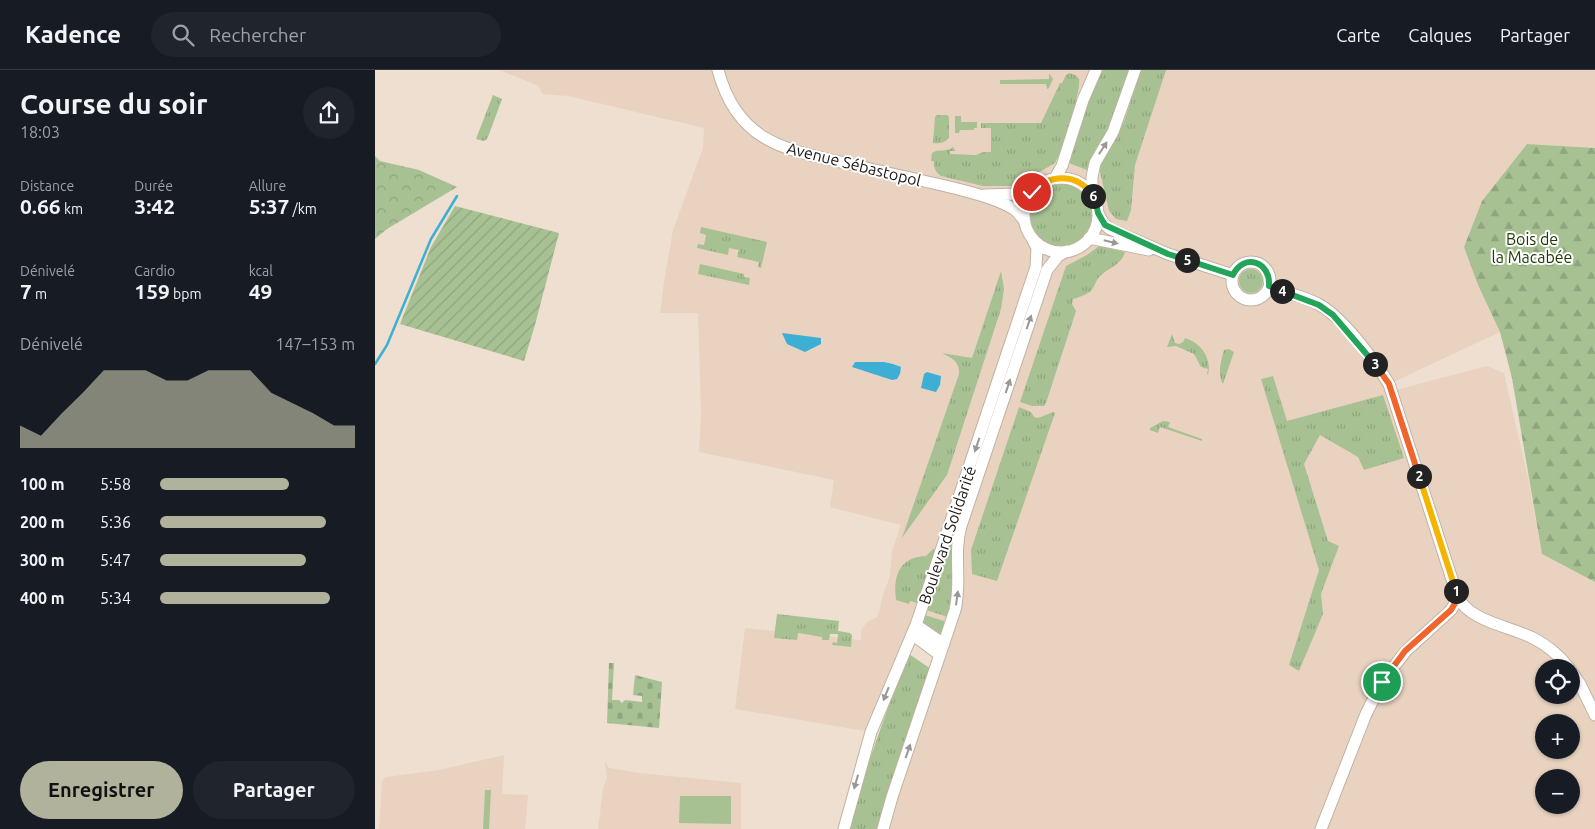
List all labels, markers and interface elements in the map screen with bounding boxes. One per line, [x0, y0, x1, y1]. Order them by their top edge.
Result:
search box [151, 12, 501, 57]
text: Kadence [25, 21, 121, 48]
icon: search [169, 21, 197, 49]
text: Rechercher [209, 24, 306, 46]
text: Carte [1336, 25, 1380, 45]
text: Calques [1408, 25, 1472, 45]
text: Partager [1500, 25, 1570, 45]
button: share [303, 87, 355, 139]
text: Course du soir [20, 88, 208, 119]
text: 18:03 [20, 123, 60, 141]
street label: Avenue Sébastopol [785, 139, 923, 189]
one-way arrow [1099, 141, 1108, 155]
pin [1011, 171, 1053, 213]
text: Distance [20, 178, 74, 194]
text: Durée [134, 178, 173, 194]
text: Allure [249, 178, 286, 194]
icon: check [1018, 178, 1046, 206]
pin: 6 [1081, 184, 1105, 208]
text: 6 [1090, 188, 1097, 204]
text: 0.66 [20, 194, 61, 218]
text: 3:42 [134, 194, 175, 218]
text: 5:37 [249, 194, 289, 218]
text: km [61, 201, 83, 217]
text: /km [289, 201, 317, 217]
park label: Bois de la Macabée [1492, 230, 1572, 266]
one-way arrow [1104, 238, 1119, 246]
pin: 5 [1175, 248, 1199, 272]
text: 5 [1184, 252, 1191, 268]
text: Dénivelé [20, 263, 75, 279]
text: Cardio [134, 263, 175, 279]
text: kcal [249, 263, 273, 279]
pin: 4 [1269, 278, 1295, 304]
text: 7 [20, 279, 32, 303]
text: 159 [134, 279, 170, 303]
text: 49 [249, 279, 272, 303]
text: 4 [1279, 283, 1286, 299]
text: m [32, 286, 47, 302]
text: bpm [170, 286, 202, 302]
one-way arrow [1026, 314, 1034, 329]
text: Dénivelé [20, 335, 83, 353]
text: 147–153 m [275, 335, 355, 353]
pin: 3 [1363, 352, 1387, 376]
text: 3 [1372, 356, 1379, 372]
one-way arrow [1004, 378, 1012, 393]
one-way arrow [973, 438, 980, 453]
street label: Boulevard Solidarité [915, 463, 979, 607]
pin: 2 [1407, 464, 1431, 488]
text: 2 [1416, 468, 1423, 484]
text: 100 m [20, 475, 65, 493]
text: 5:58 [100, 475, 131, 493]
text: 200 m [20, 513, 65, 531]
text: 5:36 [100, 513, 131, 531]
text: 300 m [20, 551, 65, 569]
text: 5:47 [100, 551, 131, 569]
pin: 1 [1443, 578, 1469, 604]
text: 1 [1453, 583, 1460, 599]
text: 400 m [20, 589, 65, 607]
text: 5:34 [100, 589, 131, 607]
one-way arrow [954, 589, 962, 605]
map controls [1535, 659, 1580, 814]
button: locate [1535, 659, 1580, 704]
pin [1361, 661, 1403, 703]
icon: arrive [1368, 668, 1396, 696]
one-way arrow [882, 686, 890, 701]
button: + [1535, 714, 1580, 759]
one-way arrow [905, 743, 912, 758]
button: Enregistrer [20, 761, 183, 819]
button: Partager [193, 761, 355, 819]
button: − [1535, 769, 1580, 814]
one-way arrow [852, 775, 860, 790]

